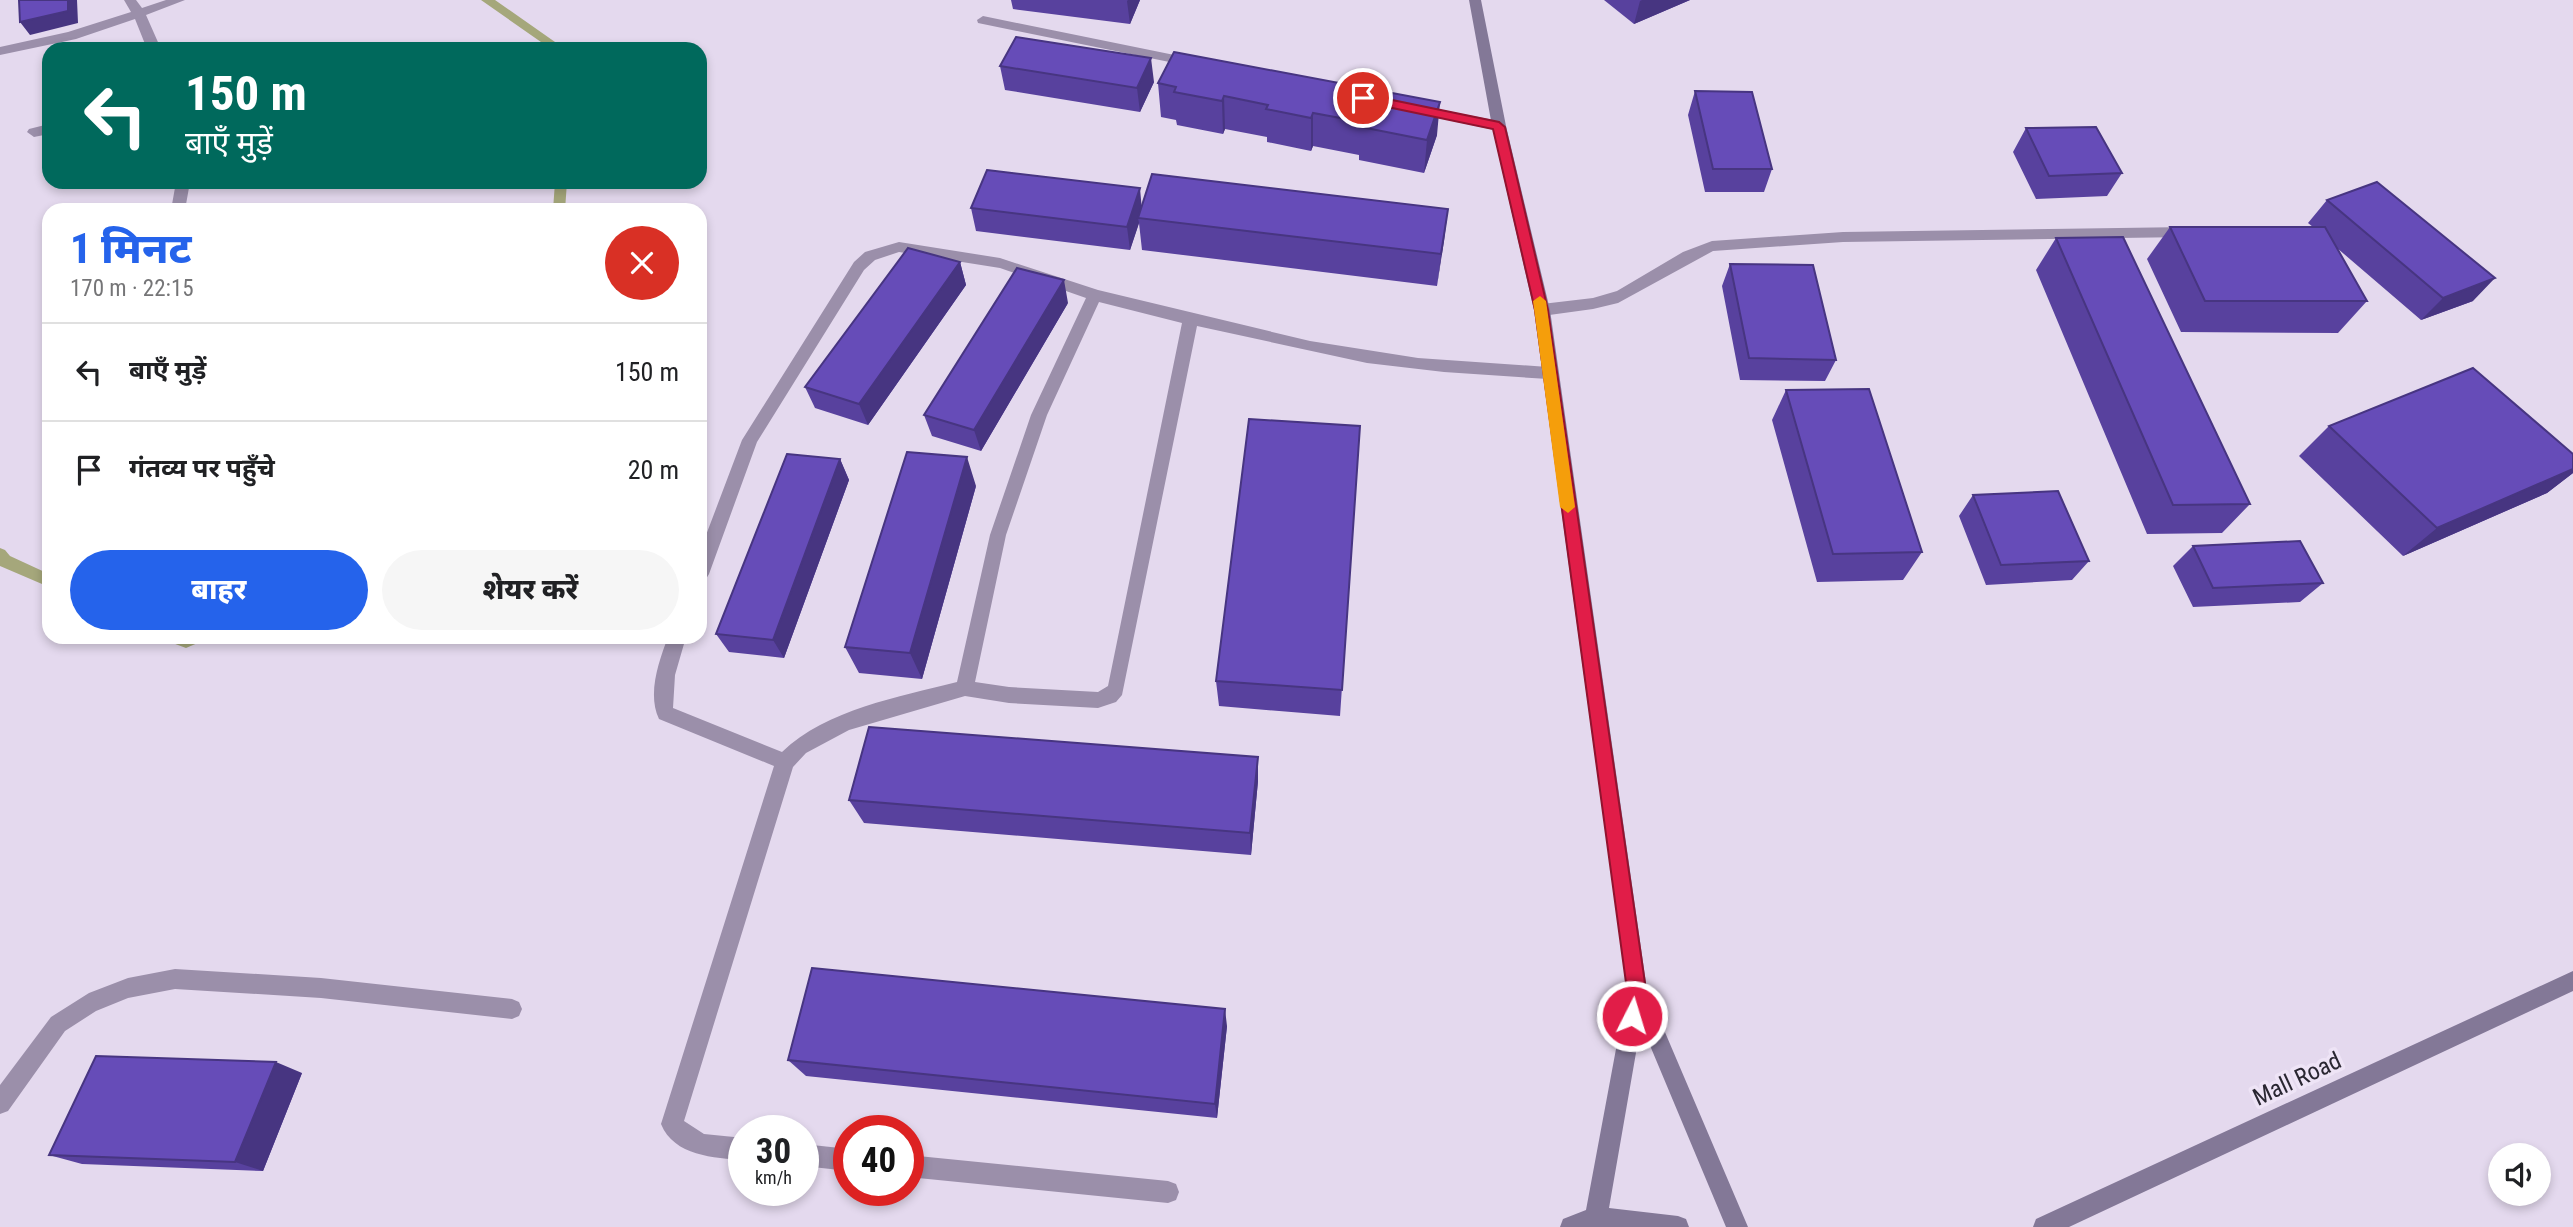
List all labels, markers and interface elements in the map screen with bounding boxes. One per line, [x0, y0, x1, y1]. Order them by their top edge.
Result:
text: 150 m [185, 65, 307, 122]
pin [1333, 68, 1393, 128]
icon: left [70, 70, 161, 161]
icon: arrive [1344, 79, 1382, 117]
text: बाएँ मुड़ें [185, 124, 273, 162]
text: 1 मिनट [70, 224, 191, 273]
button: close [605, 226, 679, 300]
text: 170 m · 22:15 [70, 275, 194, 302]
icon: left [70, 353, 108, 391]
text: बाएँ मुड़ें [129, 355, 206, 385]
text: 150 m [615, 357, 679, 387]
icon: arrive [70, 451, 108, 489]
text: गंतव्य पर पहुँचे [129, 453, 275, 483]
text: 20 m [628, 455, 679, 485]
button: बाहर [70, 550, 368, 630]
button: शेयर करें [382, 550, 679, 630]
position arrow [1595, 979, 1669, 1053]
street label: Mall Road [2248, 1046, 2346, 1112]
speed limit sign: 40 [833, 1115, 924, 1206]
text: 30 [756, 1131, 791, 1172]
map controls [2488, 1143, 2551, 1206]
button: sound [2488, 1143, 2551, 1206]
text: km/h [755, 1167, 792, 1188]

